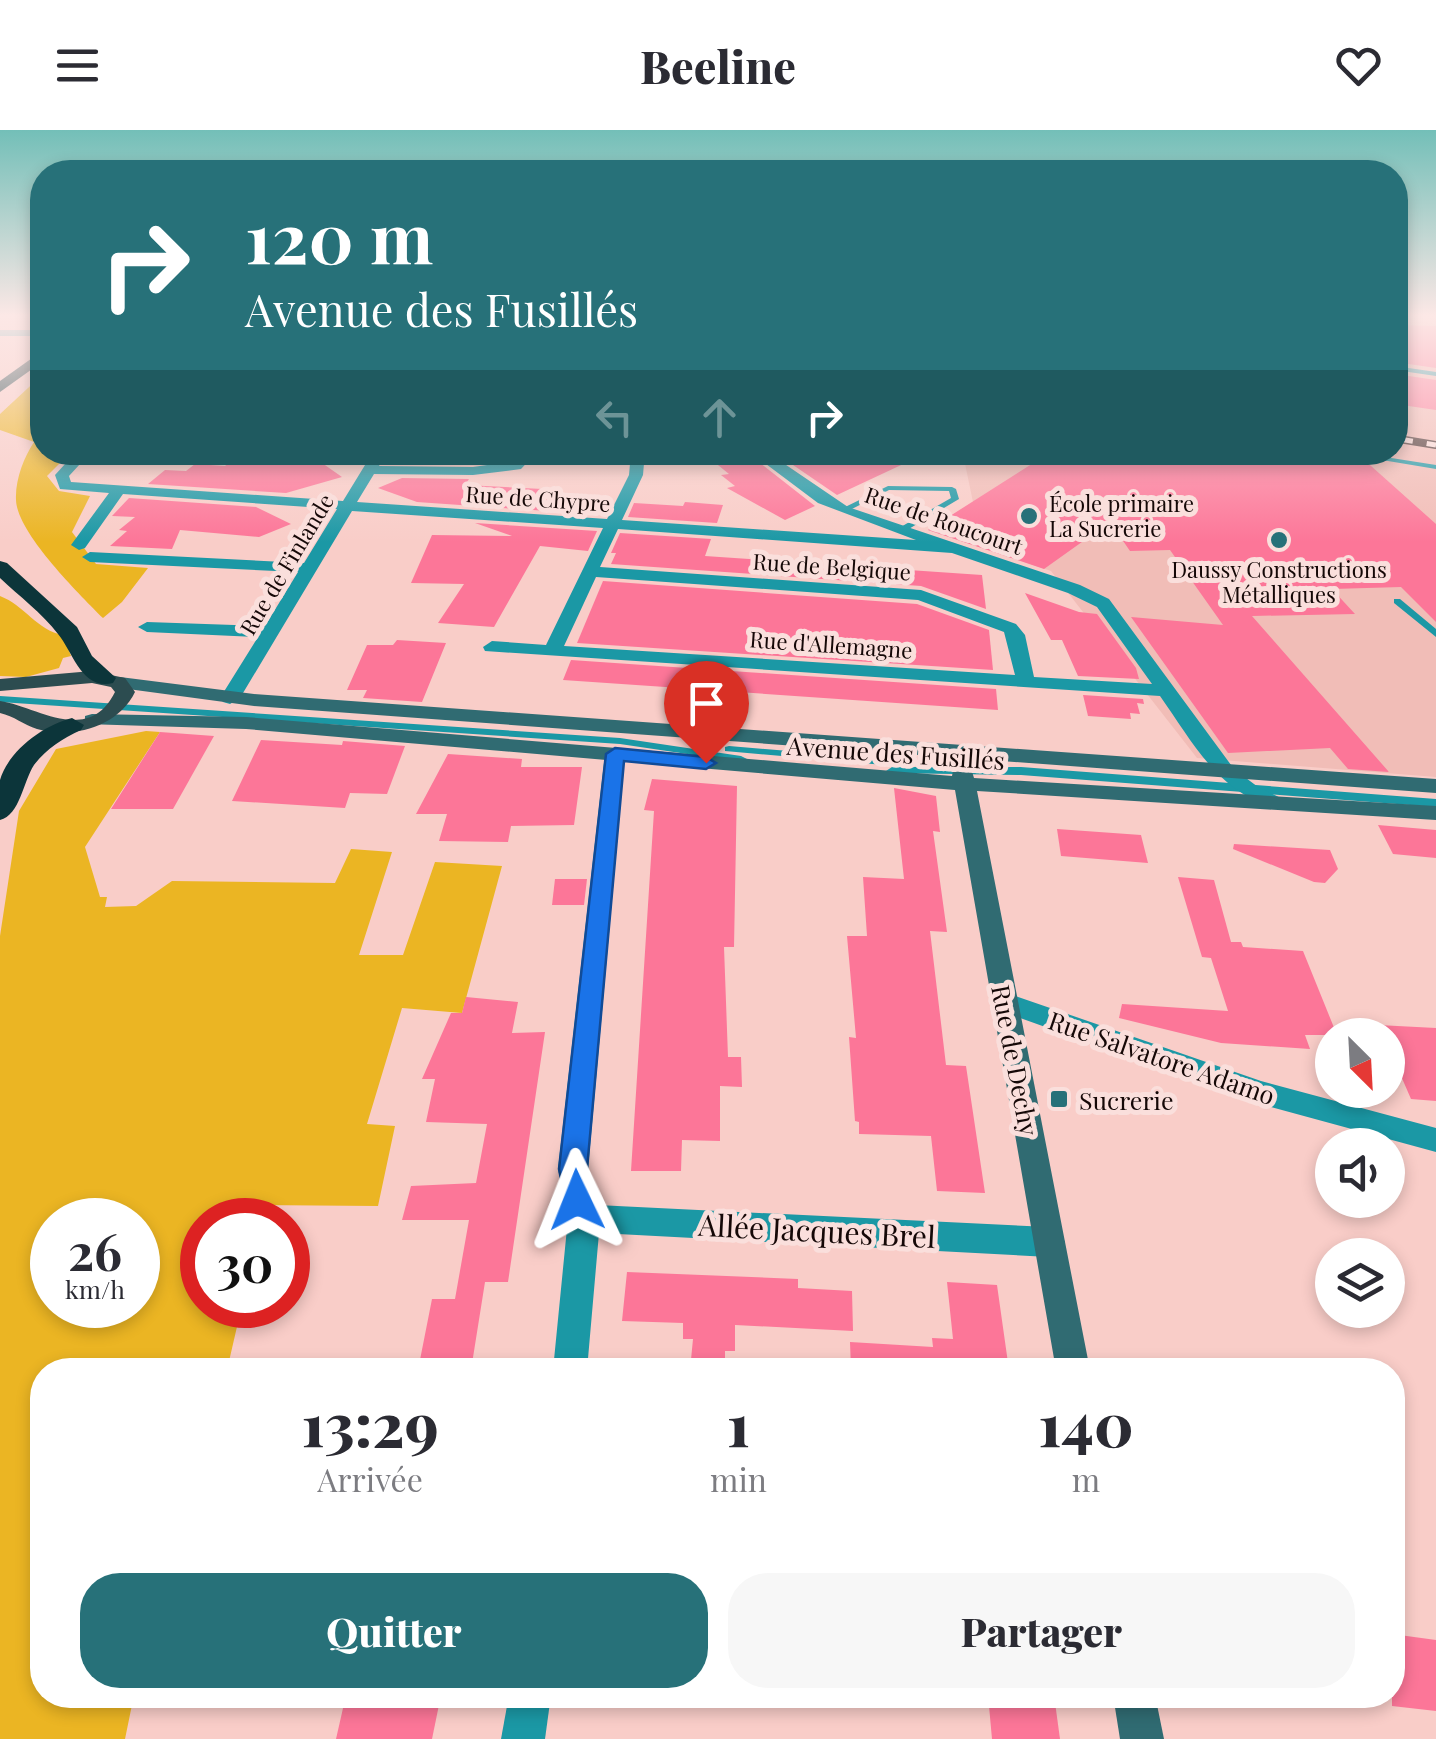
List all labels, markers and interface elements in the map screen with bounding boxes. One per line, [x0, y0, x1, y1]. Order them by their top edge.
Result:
text: Beeline [640, 35, 796, 95]
icon: menu [50, 38, 105, 93]
icon: heart [1331, 38, 1386, 93]
text: 120 m [245, 188, 433, 282]
icon: right [80, 200, 210, 330]
text: Avenue des Fusillés [245, 278, 638, 338]
icon: left [587, 390, 642, 445]
icon: ahead [692, 390, 747, 445]
icon: right [797, 390, 852, 445]
street label: Rue de Chypre [464, 478, 612, 518]
street label: Rue de Roucourt [861, 479, 1028, 561]
street label: Rue de Finlande [232, 488, 340, 640]
place label: École primaire La Sucrerie [1049, 488, 1194, 543]
marker: École primaire La Sucrerie [1018, 505, 1040, 527]
marker: Daussy Constructions Métalliques [1268, 529, 1290, 551]
street label: Rue de Belgique [752, 546, 912, 586]
place label: Daussy Constructions Métalliques [1171, 554, 1387, 609]
street label: Rue d'Allemagne [749, 623, 913, 665]
pin [664, 661, 749, 764]
icon: arrive [679, 676, 734, 731]
street label: Avenue des Fusillés [785, 728, 1006, 776]
street label: Rue de Dechy [985, 982, 1047, 1139]
street label: Rue Salvatore Adamo [1045, 1003, 1279, 1111]
north arrow [1315, 1018, 1405, 1108]
map controls [1315, 1018, 1405, 1328]
place label: Sucrerie [1079, 1083, 1174, 1116]
marker: Sucrerie [1048, 1088, 1070, 1110]
button: sound [1315, 1128, 1405, 1218]
position arrow [525, 1148, 629, 1252]
speed limit sign: 30 [180, 1198, 310, 1328]
street label: Allée Jacques Brel [696, 1204, 937, 1256]
text: 26 [68, 1217, 122, 1284]
button: layers [1315, 1238, 1405, 1328]
text: km/h [65, 1272, 125, 1305]
text: 13:29 [301, 1382, 439, 1462]
text: 1 [727, 1382, 750, 1462]
text: 140 [1038, 1382, 1134, 1462]
text: Arrivée [317, 1457, 423, 1500]
text: min [710, 1457, 767, 1500]
text: m [1072, 1457, 1100, 1500]
button: Quitter [80, 1573, 708, 1688]
button: Partager [728, 1573, 1355, 1688]

